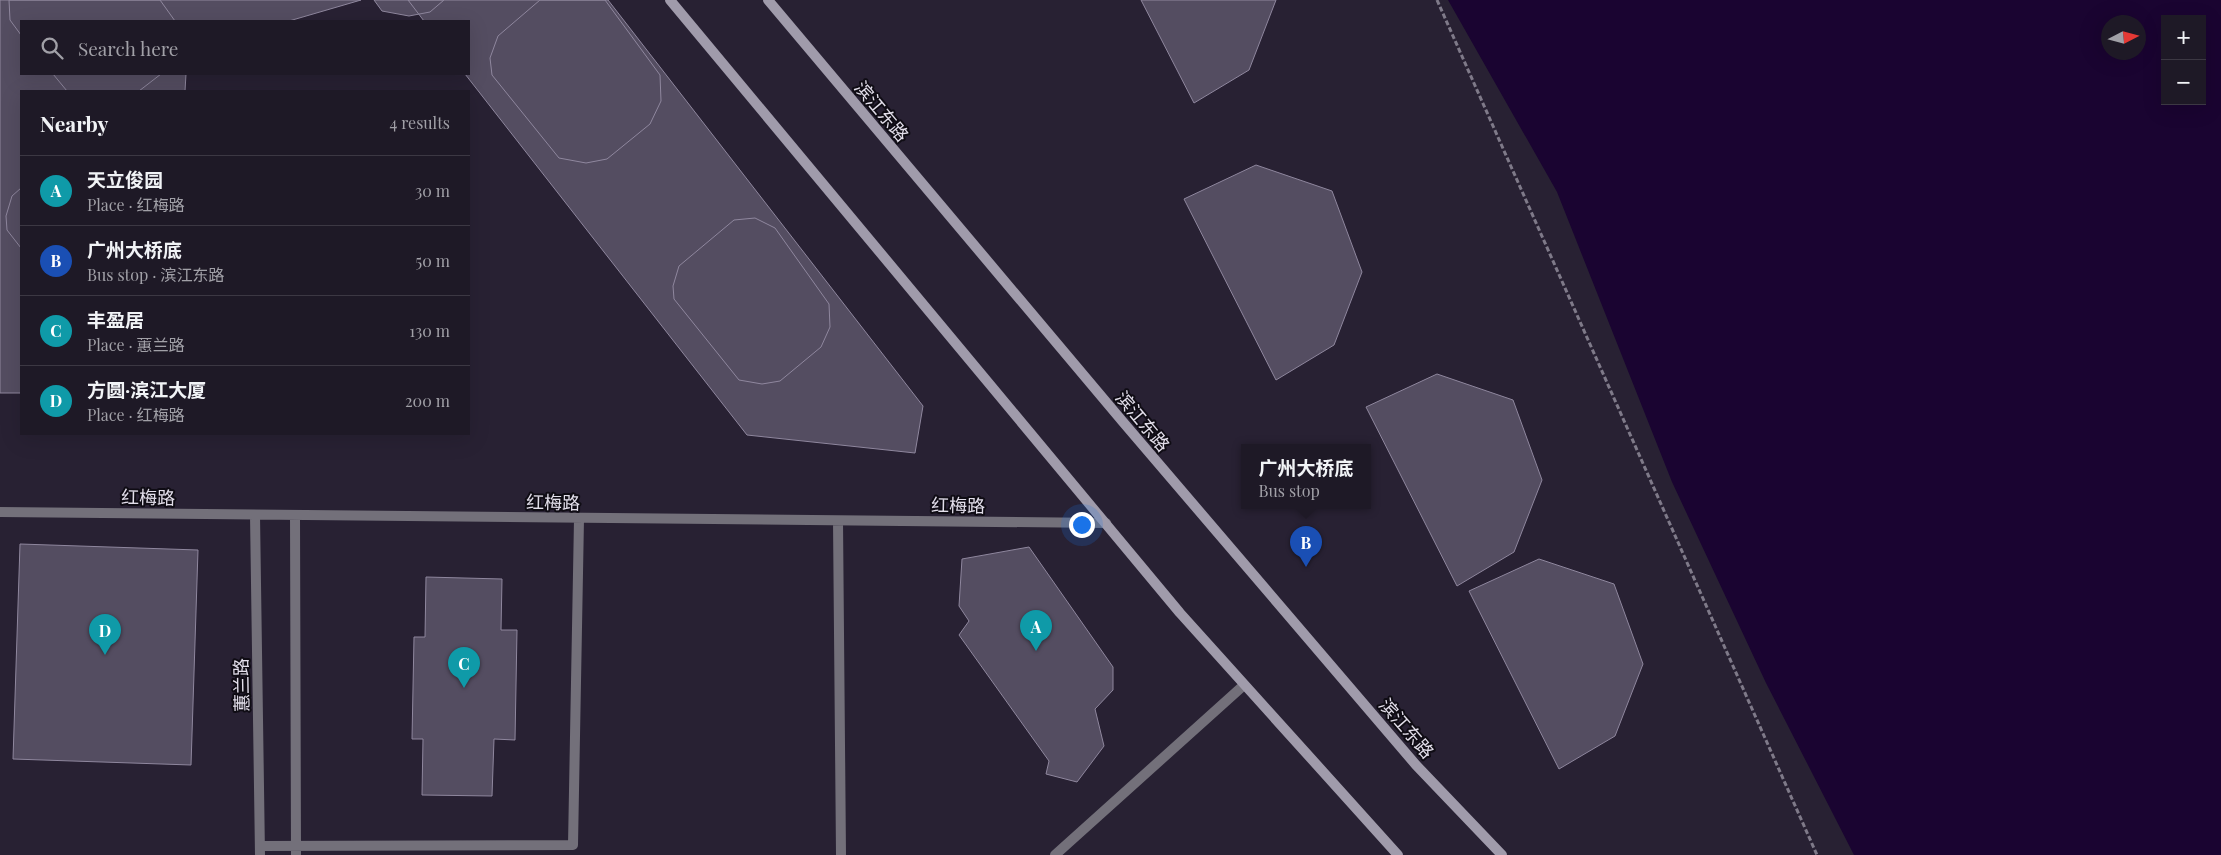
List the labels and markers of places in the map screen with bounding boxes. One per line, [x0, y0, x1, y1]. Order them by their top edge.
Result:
pin: B [1290, 526, 1322, 567]
pin: A [1020, 610, 1052, 651]
pin: D [89, 614, 121, 655]
pin: C [448, 647, 480, 688]

